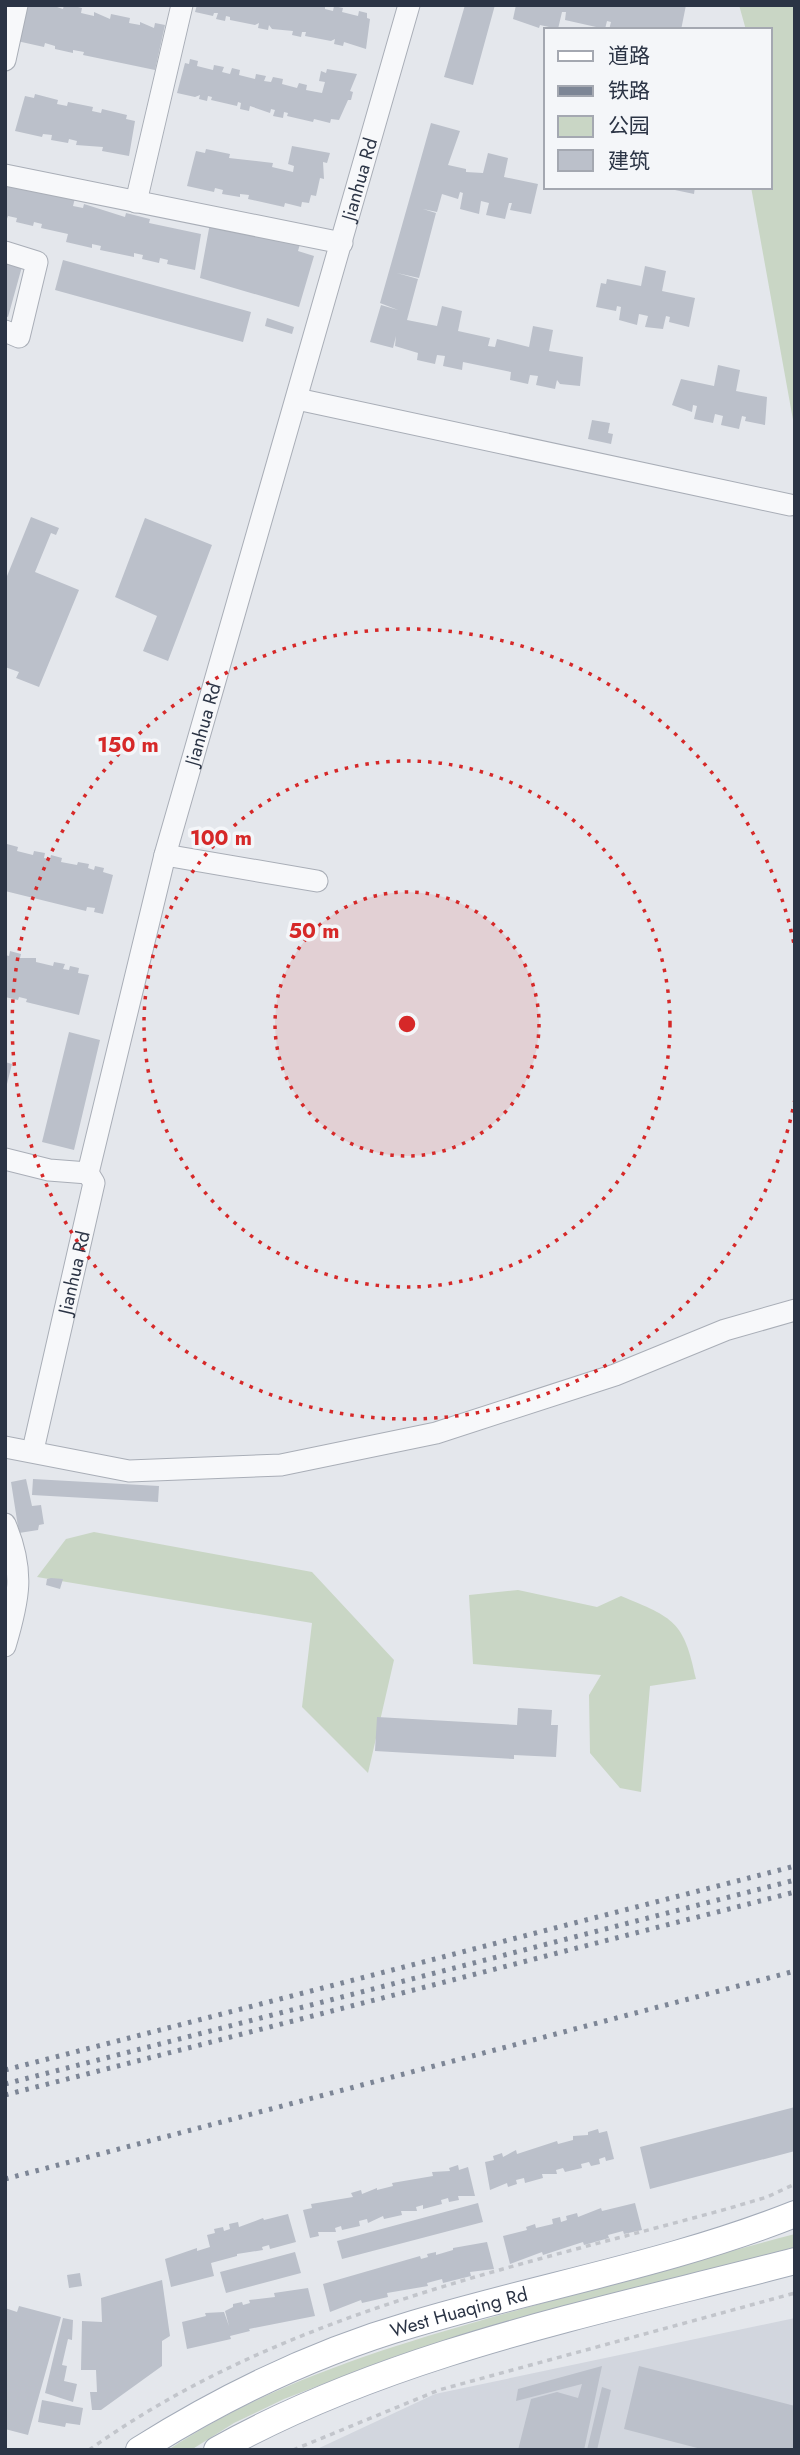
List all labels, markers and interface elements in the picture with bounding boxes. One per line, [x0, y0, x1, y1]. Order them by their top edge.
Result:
legend [544, 28, 772, 189]
text: 道路 [608, 41, 650, 71]
text: 铁路 [608, 76, 650, 106]
text: 公园 [608, 111, 650, 141]
street label: Jianhua Rd [334, 135, 384, 227]
text: 建筑 [608, 146, 650, 176]
street label: Jianhua Rd [178, 680, 228, 772]
text: 150 m [97, 730, 159, 760]
text: 100 m [190, 823, 252, 853]
text: 50 m [289, 916, 339, 946]
centre of rings [395, 1012, 419, 1036]
street label: Jianhua Rd [51, 1228, 97, 1320]
street label: West Huaqing Rd [387, 2280, 531, 2344]

